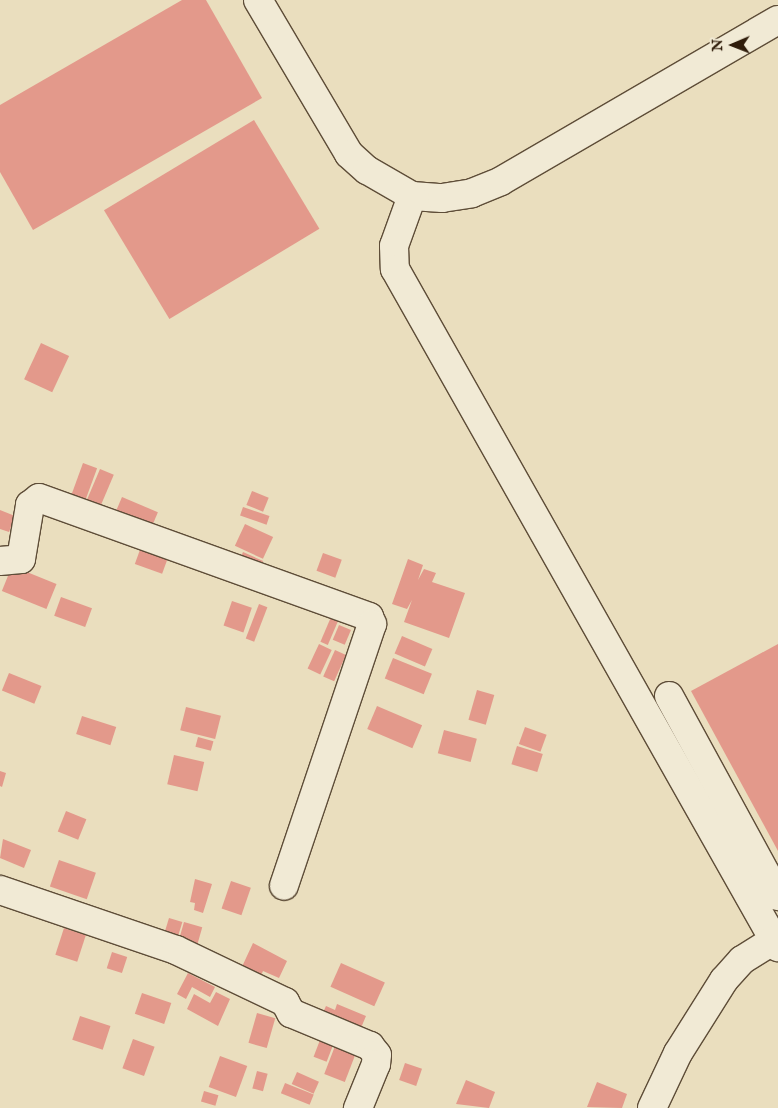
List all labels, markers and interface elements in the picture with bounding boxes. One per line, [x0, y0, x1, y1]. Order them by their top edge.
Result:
north arrow [708, 20, 758, 70]
text: N [709, 39, 727, 51]

